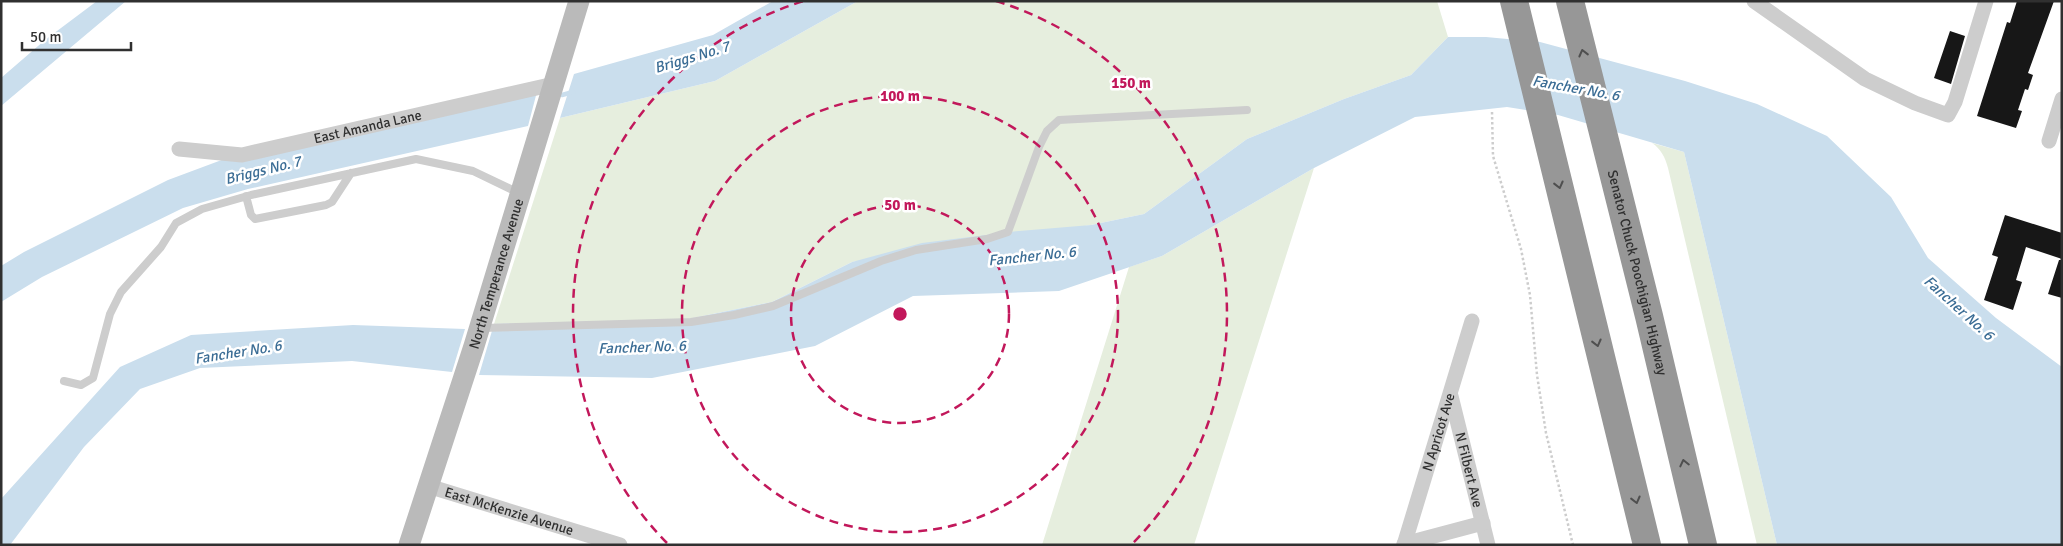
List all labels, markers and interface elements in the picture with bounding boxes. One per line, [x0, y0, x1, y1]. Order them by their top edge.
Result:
scale bar [22, 20, 131, 52]
text: 50 m [30, 28, 61, 46]
water label: Briggs No. 7 [652, 36, 734, 77]
one-way arrow [1579, 50, 1589, 58]
water label: Fancher No. 6 [1531, 72, 1623, 105]
text: 150 m [1111, 74, 1151, 92]
text: 100 m [880, 87, 920, 105]
street label: East Amanda Lane [312, 106, 423, 147]
water label: Briggs No. 7 [223, 151, 305, 188]
street label: Senator Chuck Poochigian Highway [1604, 168, 1671, 377]
one-way arrow [1553, 180, 1563, 188]
street label: North Temperance Avenue [465, 196, 527, 351]
text: 50 m [884, 196, 916, 214]
water label: Fancher No. 6 [987, 242, 1079, 270]
water label: Fancher No. 6 [1920, 272, 1999, 345]
centre of rings [891, 305, 909, 323]
water label: Fancher No. 6 [193, 336, 285, 368]
water label: Fancher No. 6 [598, 336, 688, 358]
one-way arrow [1591, 338, 1602, 347]
street label: N Apricot Ave [1418, 391, 1458, 473]
street label: N Filbert Ave [1452, 430, 1487, 509]
one-way arrow [1679, 459, 1690, 468]
street label: East McKenzie Avenue [443, 483, 576, 539]
one-way arrow [1630, 496, 1641, 505]

